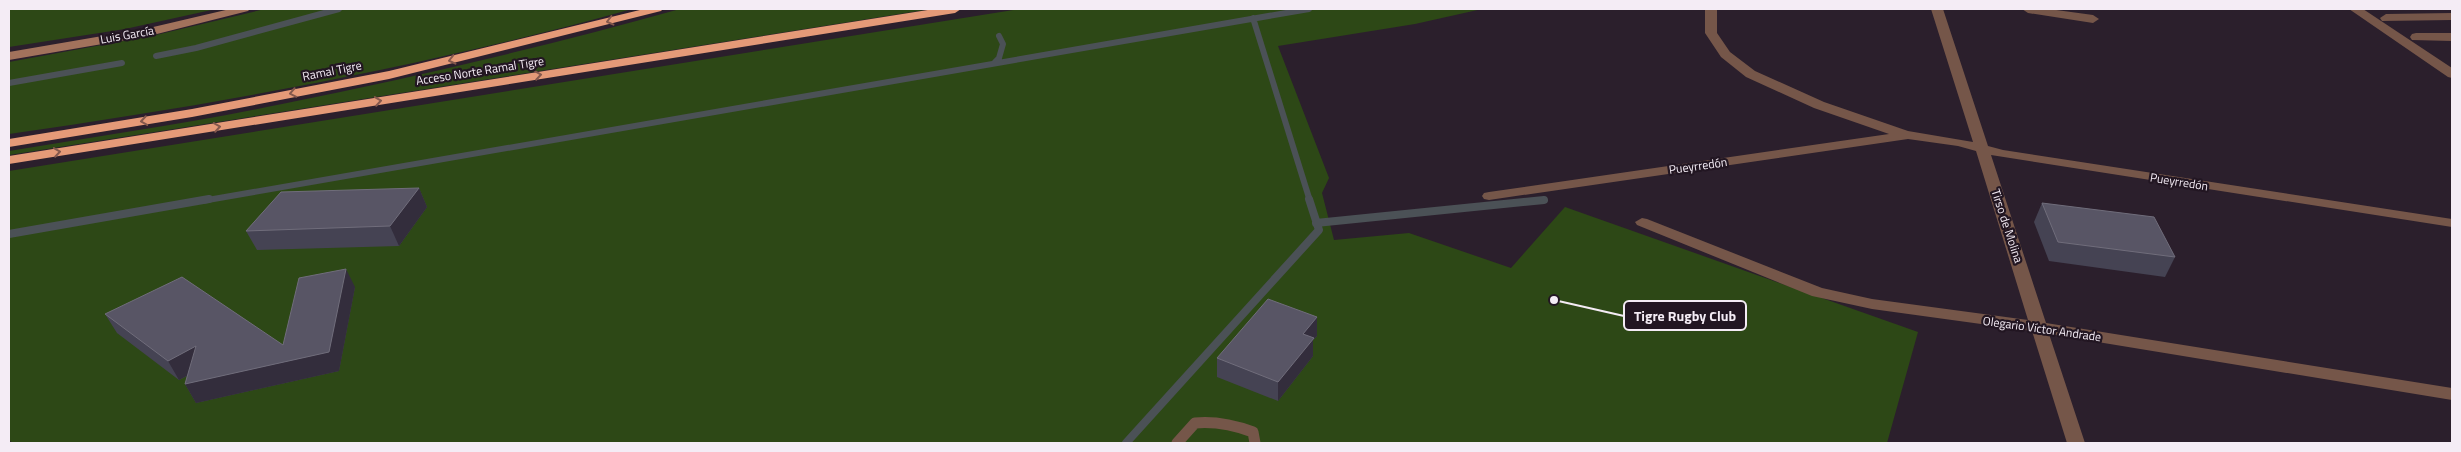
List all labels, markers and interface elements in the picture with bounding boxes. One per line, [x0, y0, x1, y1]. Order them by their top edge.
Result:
one-way arrow [606, 15, 615, 26]
street label: Luis García [99, 20, 155, 49]
street label: Acceso Norte Ramal Tigre [414, 51, 545, 90]
one-way arrow [448, 54, 457, 65]
street label: Ramal Tigre [301, 55, 363, 86]
one-way arrow [534, 71, 543, 81]
one-way arrow [289, 88, 298, 98]
one-way arrow [374, 96, 382, 107]
one-way arrow [139, 115, 148, 125]
one-way arrow [213, 122, 222, 132]
one-way arrow [53, 148, 61, 158]
street label: Pueyrredón [1668, 152, 1728, 179]
street label: Pueyrredón [2149, 168, 2210, 195]
street label: Tirso de Molina [1987, 186, 2028, 265]
callout: Tigre Rugby Club [1624, 301, 1746, 330]
text: Tigre Rugby Club [1634, 305, 1736, 326]
street label: Olegario Víctor Andrade [1982, 311, 2103, 346]

